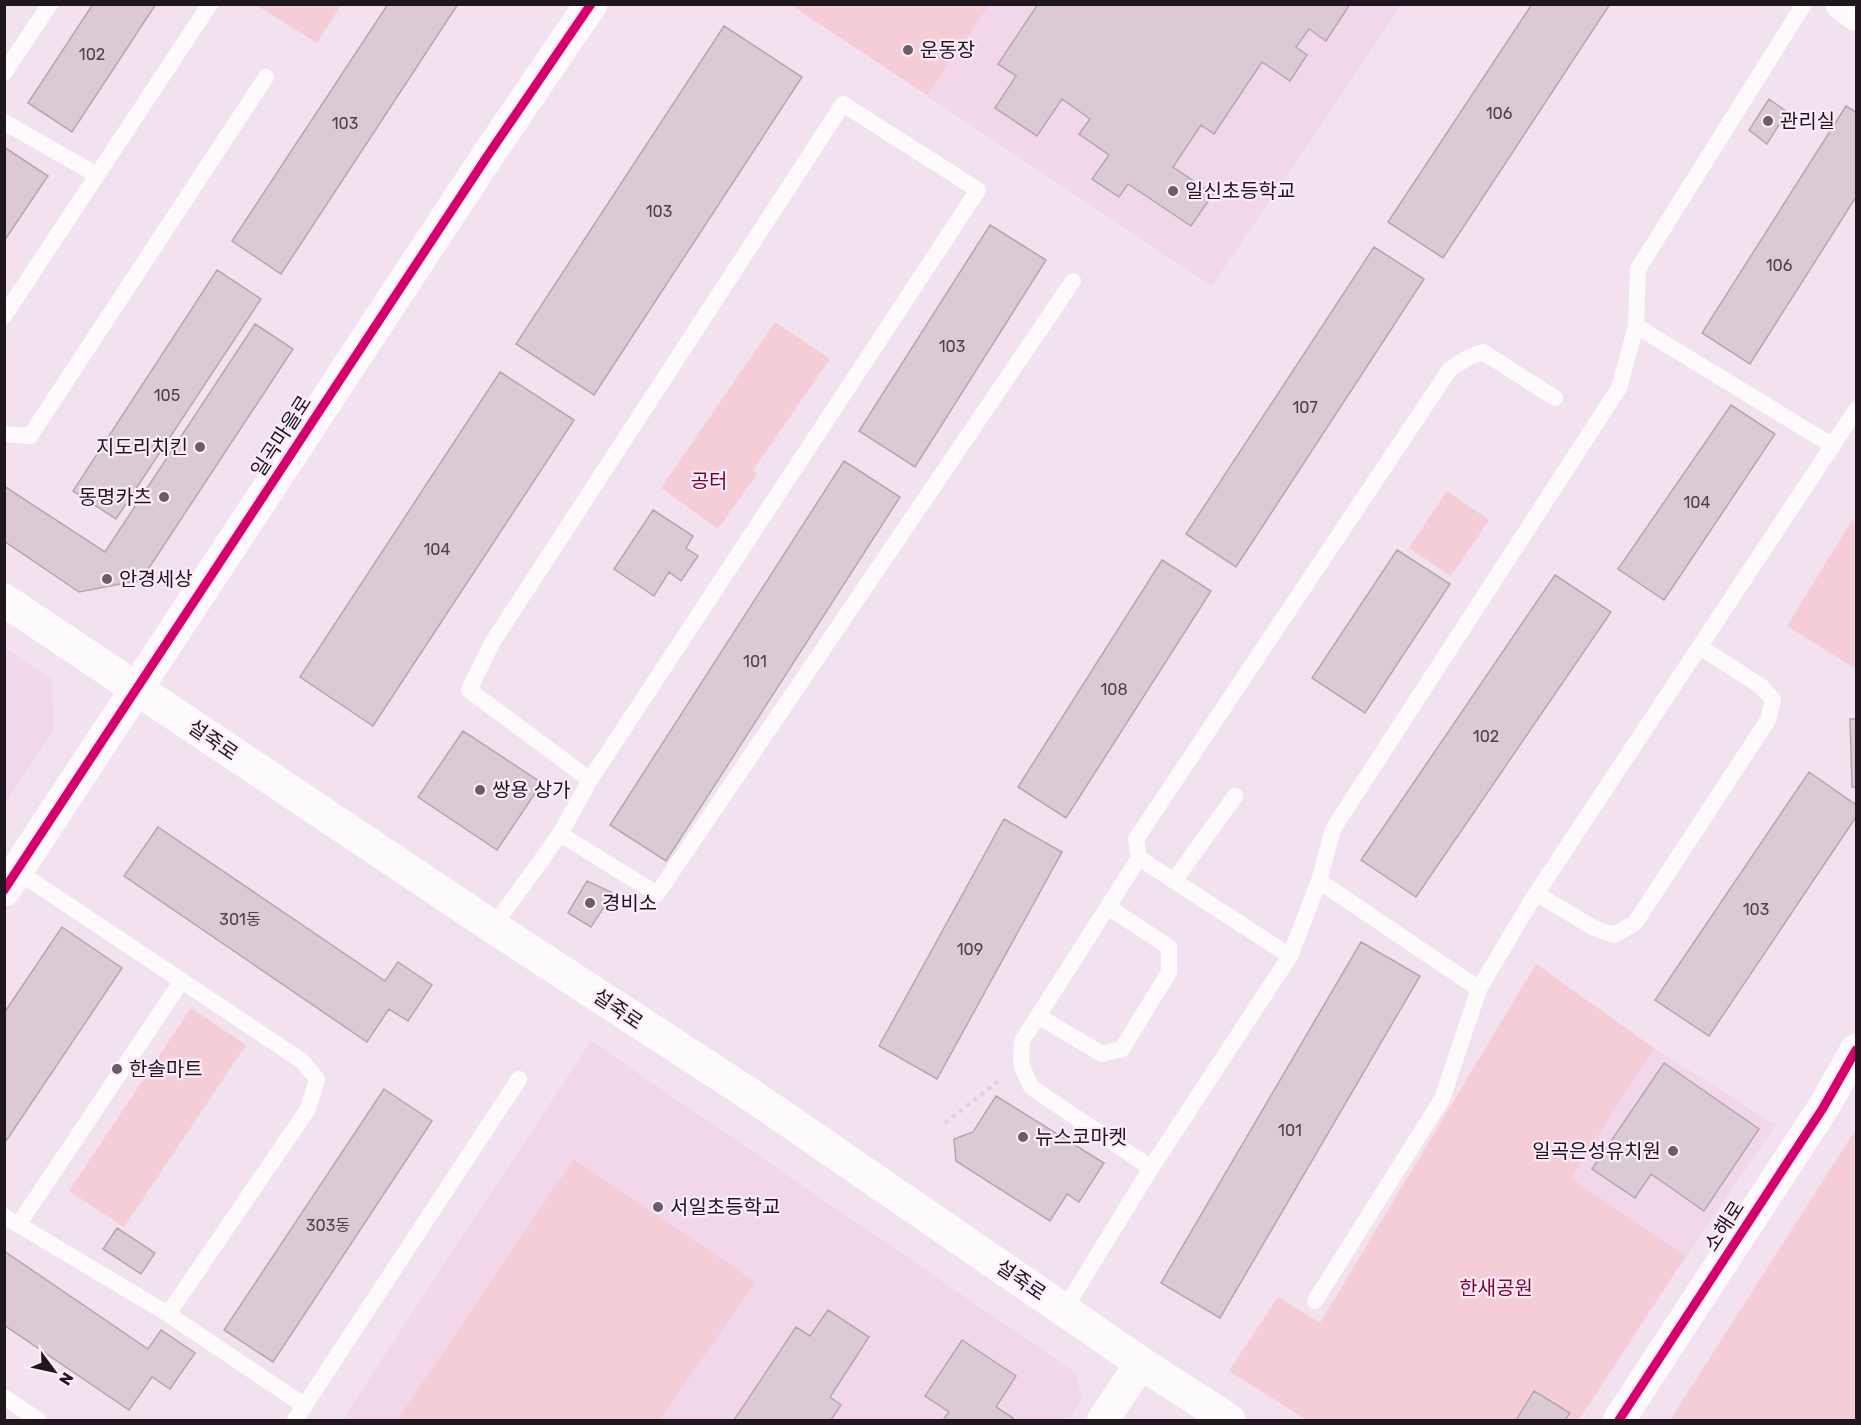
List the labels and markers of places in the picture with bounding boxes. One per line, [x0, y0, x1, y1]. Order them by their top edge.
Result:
place label: 운동장 [920, 38, 975, 62]
marker: 운동장 [901, 43, 915, 57]
place label: 관리실 [1780, 109, 1835, 133]
marker: 관리실 [1761, 114, 1775, 128]
place label: 일신초등학교 [1185, 179, 1295, 203]
marker: 일신초등학교 [1166, 184, 1180, 198]
place label: 지도리치킨 [96, 435, 188, 459]
marker: 지도리치킨 [193, 440, 207, 454]
place label: 동명카츠 [78, 485, 152, 509]
marker: 동명카츠 [157, 490, 171, 504]
place label: 안경세상 [119, 567, 193, 591]
marker: 안경세상 [100, 572, 114, 586]
place label: 쌍용 상가 [492, 778, 571, 802]
marker: 쌍용 상가 [473, 783, 487, 797]
place label: 경비소 [602, 891, 657, 915]
marker: 경비소 [583, 896, 597, 910]
place label: 한솔마트 [129, 1057, 203, 1081]
marker: 한솔마트 [110, 1062, 124, 1076]
place label: 뉴스코마켓 [1035, 1125, 1127, 1149]
marker: 뉴스코마켓 [1016, 1130, 1030, 1144]
place label: 일곡은성유치원 [1532, 1139, 1661, 1163]
marker: 일곡은성유치원 [1666, 1144, 1680, 1158]
place label: 서일초등학교 [670, 1195, 780, 1219]
marker: 서일초등학교 [651, 1200, 665, 1214]

